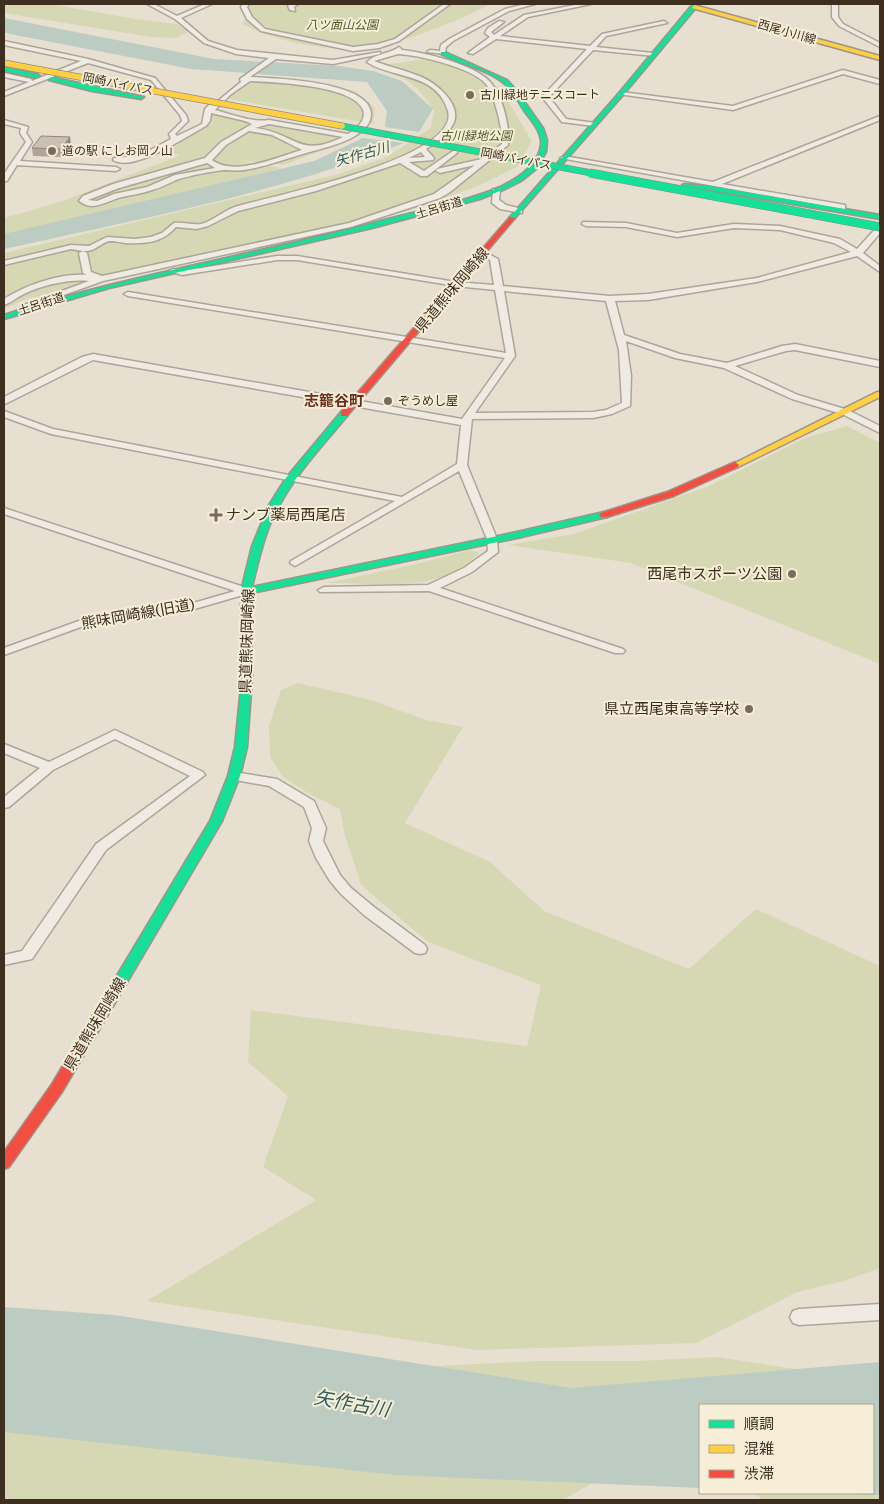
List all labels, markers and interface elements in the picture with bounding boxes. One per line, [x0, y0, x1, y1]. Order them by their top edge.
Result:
street label: 西尾小川線 [756, 17, 818, 47]
park label: 八ツ面山公園 [306, 18, 380, 32]
street label: 岡崎バイパス [81, 70, 155, 98]
place label: 古川緑地テニスコート [480, 88, 600, 102]
marker: 古川緑地テニスコート [464, 89, 476, 101]
park label: 古川緑地公園 [440, 129, 514, 143]
water label: 矢作古川 [333, 138, 393, 169]
place label: 道の駅 にしお岡ノ山 [62, 144, 173, 158]
marker: 道の駅 にしお岡ノ山 [46, 145, 58, 157]
street label: 岡崎バイパス [479, 145, 553, 173]
street label: 土呂街道 [414, 194, 464, 222]
street label: 県道熊味岡崎線 [411, 244, 493, 336]
street label: 土呂街道 [16, 290, 66, 318]
district label: 志籠谷町 [304, 392, 364, 410]
place label: ぞうめし屋 [398, 394, 458, 408]
marker: ぞうめし屋 [382, 395, 394, 407]
place label: ナンブ薬局西尾店 [226, 506, 346, 524]
marker: ナンブ薬局西尾店 [210, 509, 222, 521]
place label: 西尾市スポーツ公園 [647, 565, 782, 583]
marker: 西尾市スポーツ公園 [786, 568, 798, 580]
street label: 県道熊味岡崎線 [236, 588, 258, 694]
street label: 熊味岡崎線(旧道) [80, 595, 196, 633]
place label: 県立西尾東高等学校 [604, 700, 739, 718]
marker: 県立西尾東高等学校 [743, 703, 755, 715]
street label: 県道熊味岡崎線 [60, 974, 130, 1074]
water label: 矢作古川 [312, 1386, 393, 1422]
legend [699, 1404, 874, 1494]
text: 順調 [744, 1415, 774, 1433]
text: 混雑 [744, 1440, 774, 1458]
text: 渋滞 [744, 1465, 774, 1483]

